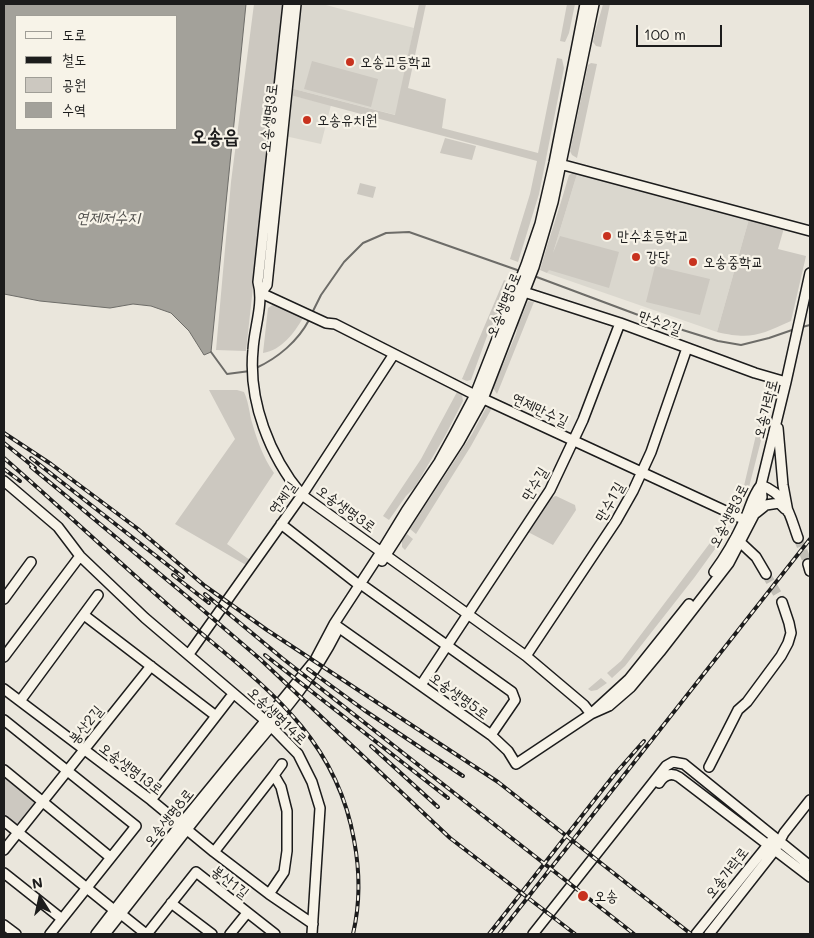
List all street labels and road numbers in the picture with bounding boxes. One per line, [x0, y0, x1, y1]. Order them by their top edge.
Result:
street label: 오송생명3로 [256, 83, 282, 153]
street label: 오송생명5로 [483, 270, 525, 340]
street label: 만수2길 [636, 307, 684, 339]
street label: 오송가락로 [750, 378, 782, 440]
street label: 연제만수길 [509, 389, 571, 431]
street label: 만수길 [518, 464, 552, 504]
street label: 연제길 [265, 478, 301, 518]
street label: 만수1길 [591, 479, 629, 525]
street label: 오송생명3로 [313, 481, 379, 537]
street label: 오송생명3로 [705, 481, 753, 551]
street label: 오송생명5로 [426, 668, 492, 724]
street label: 오송생명14로 [243, 683, 311, 749]
street label: 봉산2길 [65, 702, 107, 748]
street label: 오송생명13로 [95, 739, 167, 799]
street label: 오송생명8로 [140, 785, 198, 851]
street label: 오송가락로 [701, 844, 753, 902]
street label: 봉산1길 [208, 862, 252, 902]

